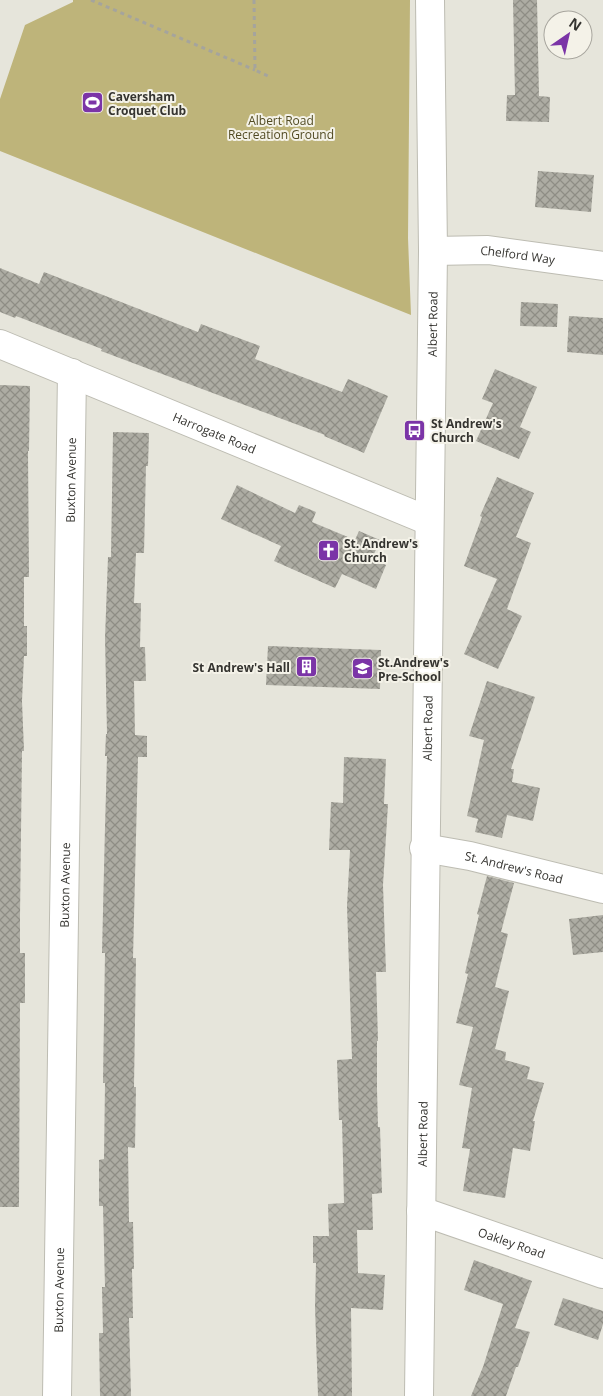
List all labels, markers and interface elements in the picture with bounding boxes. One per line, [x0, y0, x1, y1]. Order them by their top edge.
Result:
north arrow [543, 10, 593, 60]
text: N [566, 13, 586, 35]
place label: Caversham Croquet Club [108, 88, 187, 119]
sports icon: Caversham Croquet Club [80, 91, 104, 115]
park label: Albert Road Recreation Ground [228, 112, 334, 143]
street label: Chelford Way [480, 241, 557, 268]
street label: Albert Road [423, 291, 441, 357]
street label: Harrogate Road [170, 408, 259, 457]
place label: St Andrew's Church [431, 415, 502, 446]
bus stop icon: St Andrew's Church [403, 418, 427, 442]
street label: Buxton Avenue [61, 437, 80, 523]
place label: St. Andrew's Church [344, 535, 418, 566]
church icon: St. Andrew's Church [316, 538, 340, 562]
place label: St.Andrew's Pre-School [378, 654, 449, 685]
building icon: St Andrew's Hall [294, 655, 318, 679]
school or university icon: St.Andrew's Pre-School [350, 657, 374, 681]
place label: St Andrew's Hall [192, 659, 290, 676]
street label: Albert Road [418, 695, 436, 761]
street label: Buxton Avenue [55, 842, 74, 928]
street label: St. Andrew's Road [464, 847, 565, 887]
street label: Albert Road [413, 1101, 431, 1167]
street label: Oakley Road [476, 1223, 548, 1262]
street label: Buxton Avenue [49, 1247, 68, 1333]

